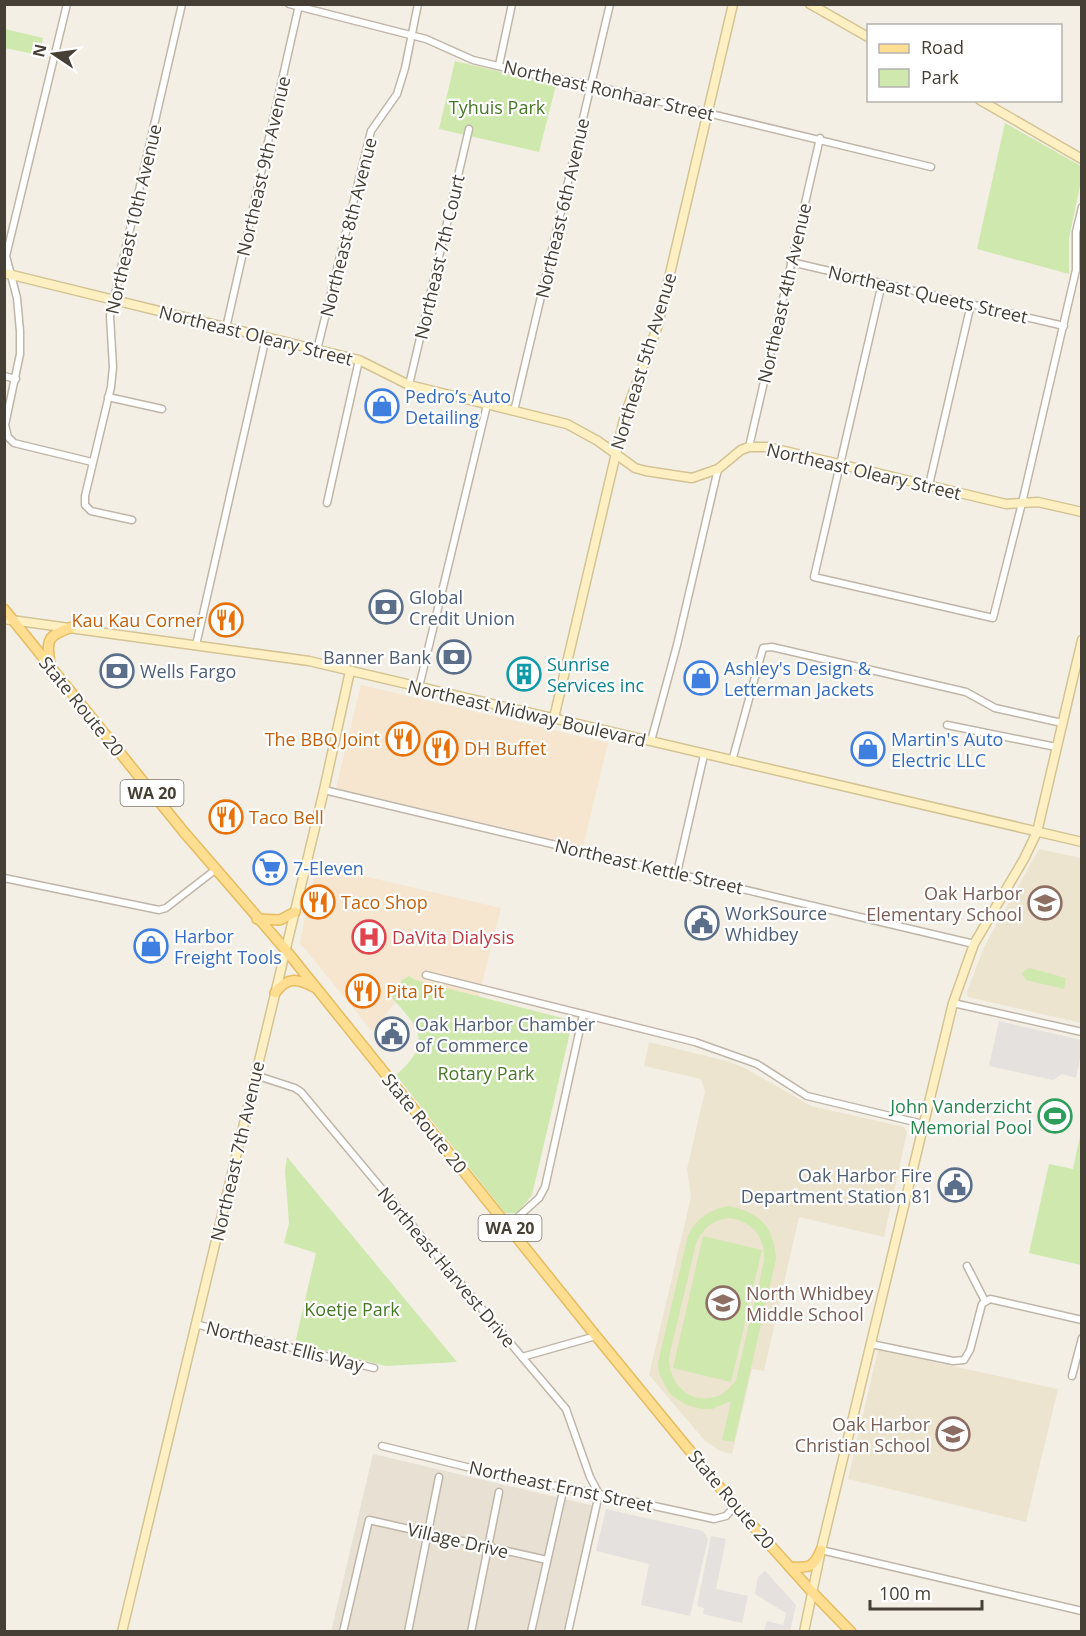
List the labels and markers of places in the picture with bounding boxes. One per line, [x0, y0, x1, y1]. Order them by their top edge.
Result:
place label: Pedro’s Auto Detailing [405, 384, 511, 429]
shop icon: Pedro’s Auto Detailing [364, 388, 400, 424]
place label: Global Credit Union [409, 585, 515, 630]
bank icon: Global Credit Union [368, 589, 404, 625]
restaurant icon: Kau Kau Corner [208, 602, 244, 638]
place label: Kau Kau Corner [71, 608, 204, 632]
bank icon: Banner Bank [436, 639, 472, 675]
place label: Banner Bank [323, 645, 432, 669]
place label: Sunrise Services inc [547, 652, 644, 697]
bank icon: Wells Fargo [99, 653, 135, 689]
building icon: Sunrise Services inc [506, 656, 542, 692]
place label: Ashley's Design & Letterman Jackets [724, 656, 874, 701]
place label: Wells Fargo [140, 659, 236, 683]
shop icon: Ashley's Design & Letterman Jackets [683, 660, 719, 696]
restaurant icon: The BBQ Joint [385, 721, 421, 757]
place label: The BBQ Joint [265, 727, 380, 751]
place label: Martin's Auto Electric LLC [891, 727, 1003, 772]
restaurant icon: DH Buffet [423, 730, 459, 766]
shop icon: Martin's Auto Electric LLC [850, 731, 886, 767]
place label: DH Buffet [464, 736, 546, 760]
restaurant icon: Taco Bell [208, 799, 244, 835]
place label: Taco Bell [249, 805, 324, 829]
supermarket icon: 7-Eleven [252, 850, 288, 886]
place label: 7-Eleven [293, 856, 364, 880]
place label: Oak Harbor Elementary School [866, 881, 1023, 926]
restaurant icon: Taco Shop [300, 884, 336, 920]
school or university icon: Oak Harbor Elementary School [1027, 885, 1063, 921]
place label: Taco Shop [341, 890, 428, 914]
place label: WorkSource Whidbey [725, 901, 827, 946]
public building icon: WorkSource Whidbey [684, 905, 720, 941]
hospital icon: DaVita Dialysis [351, 919, 387, 955]
place label: Harbor Freight Tools [174, 924, 282, 969]
place label: DaVita Dialysis [392, 925, 514, 949]
shop icon: Harbor Freight Tools [133, 928, 169, 964]
restaurant icon: Pita Pit [345, 973, 381, 1009]
place label: Pita Pit [386, 979, 444, 1003]
place label: Oak Harbor Chamber of Commerce [415, 1012, 596, 1057]
public building icon: Oak Harbor Chamber of Commerce [374, 1016, 410, 1052]
place label: John Vanderzicht Memorial Pool [888, 1094, 1032, 1139]
sports icon: John Vanderzicht Memorial Pool [1037, 1098, 1073, 1134]
place label: Oak Harbor Fire Department Station 81 [741, 1163, 932, 1208]
public building icon: Oak Harbor Fire Department Station 81 [937, 1167, 973, 1203]
place label: North Whidbey Middle School [746, 1281, 874, 1326]
school or university icon: North Whidbey Middle School [705, 1285, 741, 1321]
place label: Oak Harbor Christian School [795, 1412, 931, 1457]
school or university icon: Oak Harbor Christian School [935, 1416, 971, 1452]

